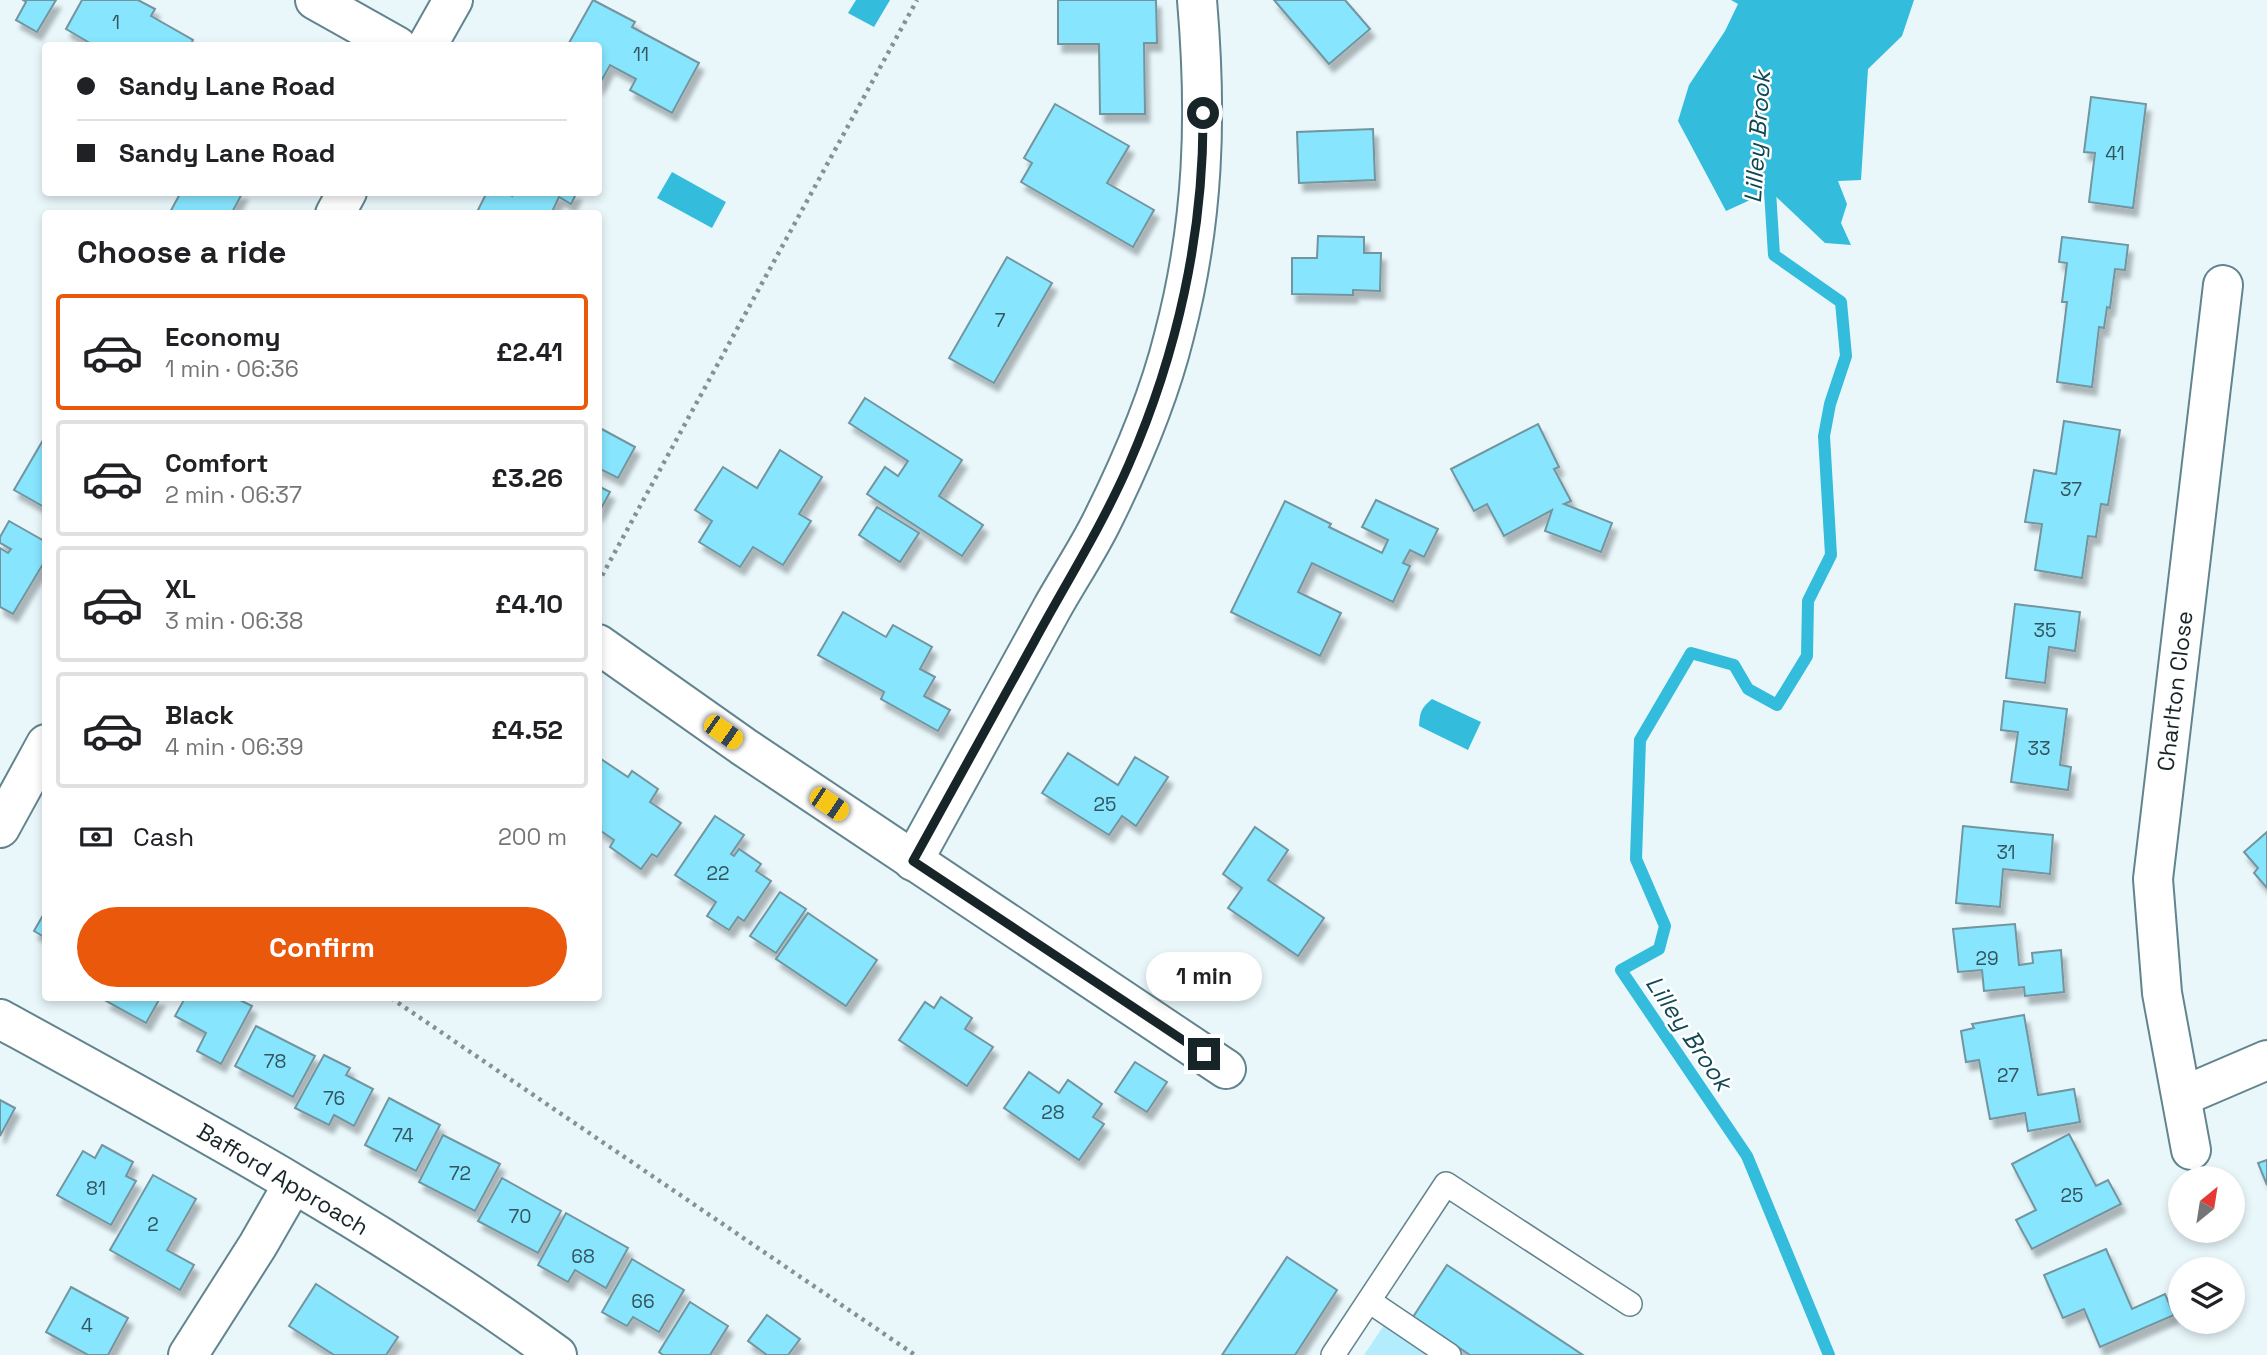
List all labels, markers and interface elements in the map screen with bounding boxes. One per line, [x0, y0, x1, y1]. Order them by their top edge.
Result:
house number: 1 [112, 10, 120, 35]
house number: 11 [633, 42, 649, 67]
water label: Lilley Brook [1737, 67, 1777, 204]
text: Sandy Lane Road [119, 69, 335, 103]
route start [1187, 97, 1219, 129]
text: Sandy Lane Road [119, 136, 335, 170]
house number: 41 [2105, 141, 2125, 166]
text: Choose a ride [77, 232, 287, 272]
house number: 7 [995, 308, 1006, 333]
text: Economy [165, 320, 281, 354]
icon: car [81, 321, 144, 384]
text: £2.41 [496, 335, 563, 369]
text: 1 min · 06:36 [165, 354, 299, 384]
text: Comfort [165, 446, 268, 480]
icon: car [81, 447, 144, 510]
text: £3.26 [491, 461, 563, 495]
house number: 37 [2060, 477, 2082, 502]
text: 2 min · 06:37 [165, 480, 302, 510]
text: XL [165, 572, 196, 606]
icon: car [81, 573, 144, 636]
text: £4.10 [495, 587, 563, 621]
text: 3 min · 06:38 [165, 606, 303, 636]
street label: Charlton Close [2150, 609, 2200, 773]
house number: 35 [2034, 618, 2056, 643]
text: Black [165, 698, 234, 732]
icon: car [81, 699, 144, 762]
car [700, 711, 747, 753]
text: £4.52 [491, 713, 563, 747]
text: 4 min · 06:39 [165, 732, 304, 762]
house number: 33 [2028, 736, 2050, 761]
car [806, 784, 853, 824]
house number: 25 [1094, 792, 1116, 817]
icon: cash [77, 818, 115, 856]
text: Cash [133, 820, 194, 854]
text: 200 m [498, 822, 567, 852]
house number: 31 [1996, 840, 2016, 865]
house number: 22 [707, 861, 729, 886]
button: Confirm [77, 907, 567, 987]
house number: 29 [1975, 946, 1999, 971]
callout: 1 min [1146, 953, 1262, 1002]
text: 1 min [1176, 961, 1232, 991]
water label: Lilley Brook [1639, 969, 1741, 1099]
route end [1188, 1038, 1220, 1070]
house number: 78 [264, 1049, 286, 1074]
house number: 27 [1997, 1063, 2019, 1088]
house number: 76 [323, 1086, 345, 1111]
house number: 28 [1041, 1100, 1065, 1125]
street label: Bafford Approach [192, 1116, 374, 1242]
house number: 74 [392, 1123, 414, 1148]
house number: 72 [449, 1161, 471, 1186]
north arrow [2168, 1166, 2245, 1242]
map controls [2168, 1166, 2245, 1334]
house number: 81 [86, 1176, 106, 1201]
house number: 25 [2061, 1183, 2083, 1208]
house number: 70 [509, 1204, 531, 1229]
house number: 2 [147, 1212, 159, 1237]
house number: 68 [571, 1244, 595, 1269]
button: layers [2168, 1257, 2245, 1334]
house number: 66 [631, 1289, 655, 1314]
house number: 4 [81, 1313, 93, 1338]

